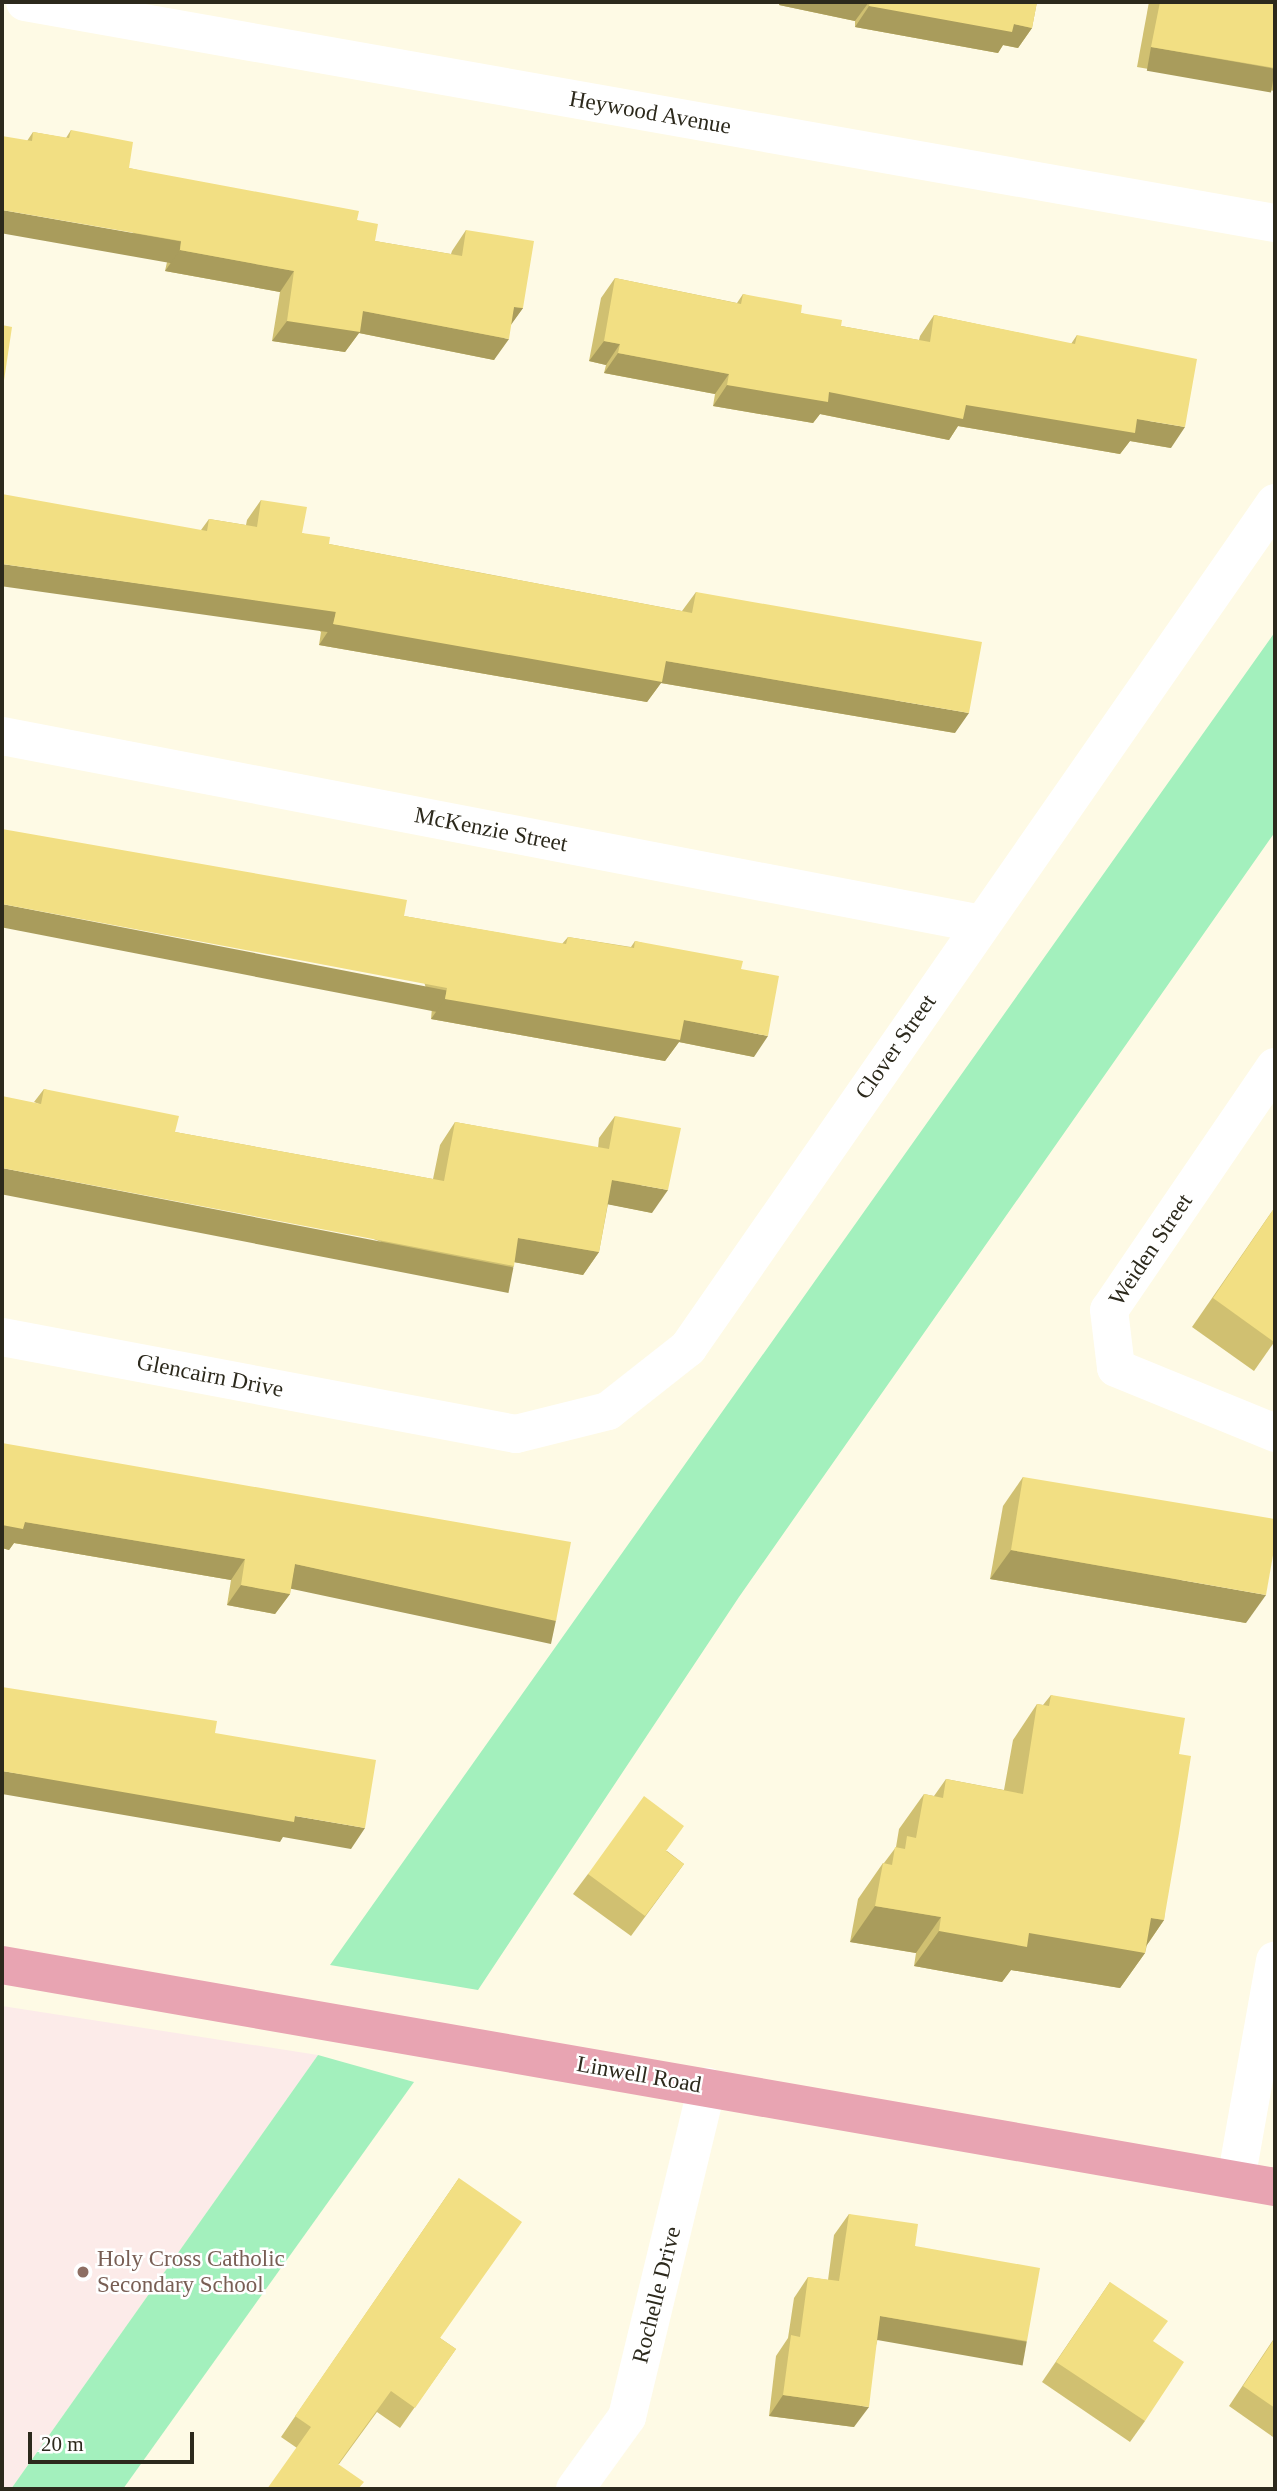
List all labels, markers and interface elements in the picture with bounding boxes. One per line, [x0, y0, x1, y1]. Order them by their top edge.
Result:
street label: Heywood Avenue [566, 85, 734, 141]
street label: McKenzie Street [412, 802, 570, 858]
street label: Clover Street [850, 989, 942, 1105]
street label: Weiden Street [1103, 1189, 1199, 1311]
street label: Glencairn Drive [134, 1348, 286, 1404]
street label: Linwell Road [575, 2050, 703, 2100]
street label: Rochelle Drive [627, 2224, 687, 2366]
place label: Holy Cross Catholic Secondary School [97, 2245, 285, 2299]
marker: Holy Cross Catholic Secondary School [75, 2264, 91, 2280]
scale bar [32, 2418, 198, 2462]
text: 20 m [41, 2432, 84, 2456]

